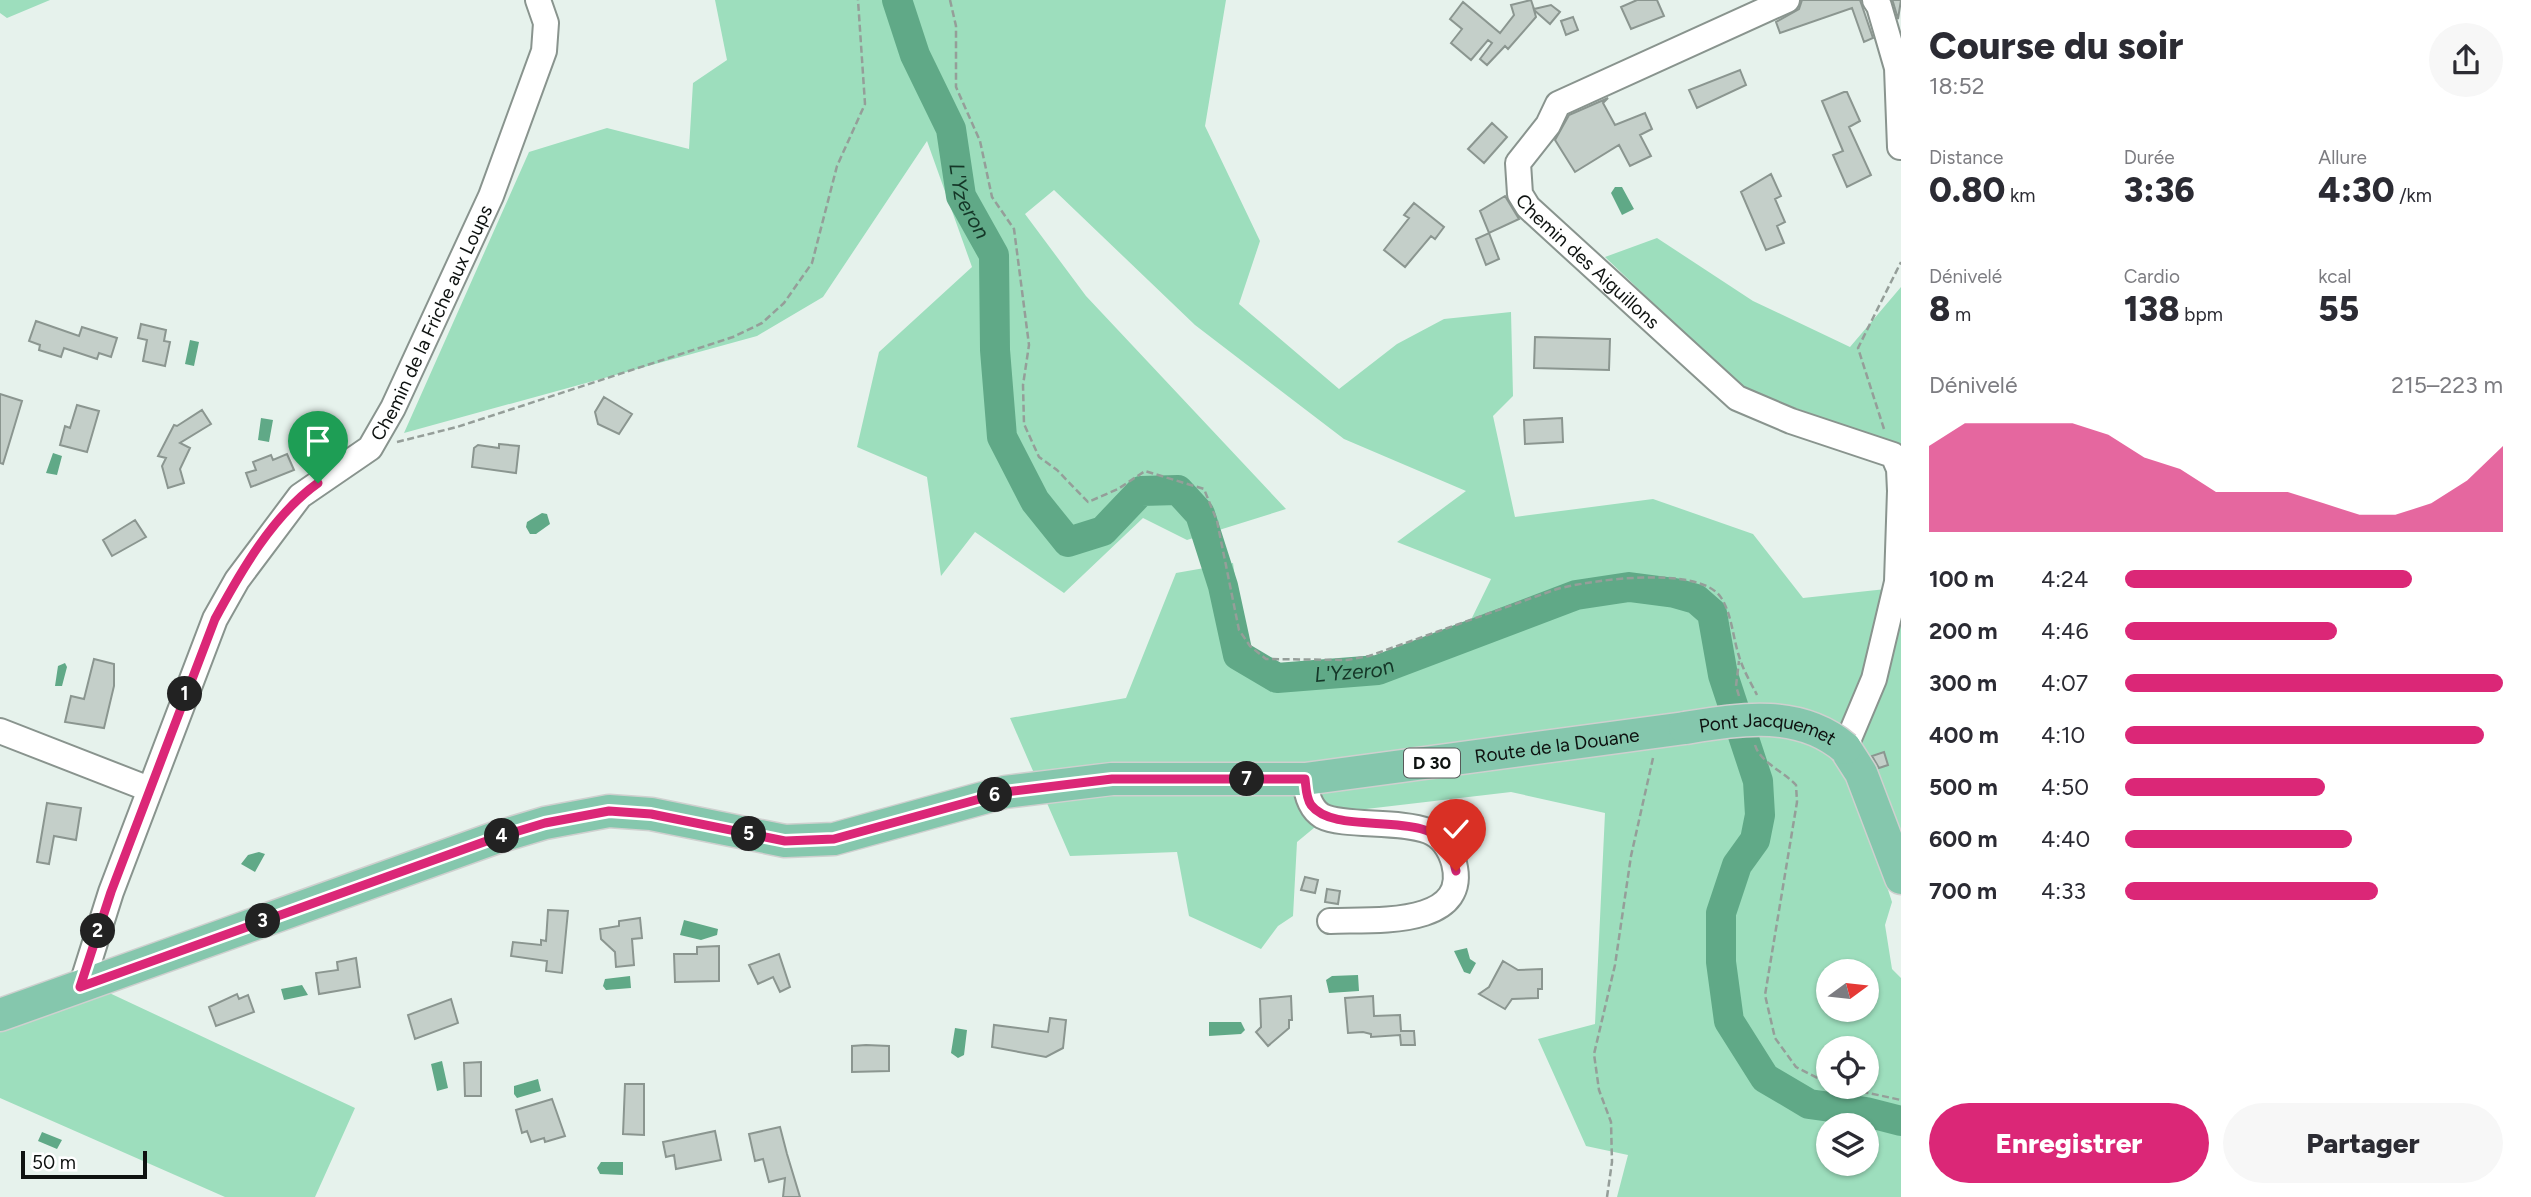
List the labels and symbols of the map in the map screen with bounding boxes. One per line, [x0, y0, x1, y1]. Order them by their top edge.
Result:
water label: L'Yzeron [944, 162, 995, 243]
street label: Chemin des Aiguillons [1511, 190, 1664, 334]
street label: Chemin de la Friche aux Loups [366, 201, 497, 445]
pin [288, 411, 348, 483]
water label: L'Yzeron [1313, 652, 1398, 687]
pin: 1 [168, 676, 202, 712]
street label: Pont Jacquemet [1697, 709, 1840, 750]
street label: Route de la Douane [1473, 723, 1641, 768]
road number: D 30 [1404, 748, 1460, 778]
pin: 7 [1230, 762, 1264, 796]
pin: 6 [978, 778, 1012, 812]
pin [1426, 799, 1486, 871]
pin: 5 [732, 816, 766, 852]
pin: 4 [484, 818, 520, 854]
pin: 3 [246, 904, 280, 939]
pin: 2 [80, 914, 116, 948]
north arrow [1816, 959, 1880, 1022]
scale bar [21, 1148, 147, 1180]

